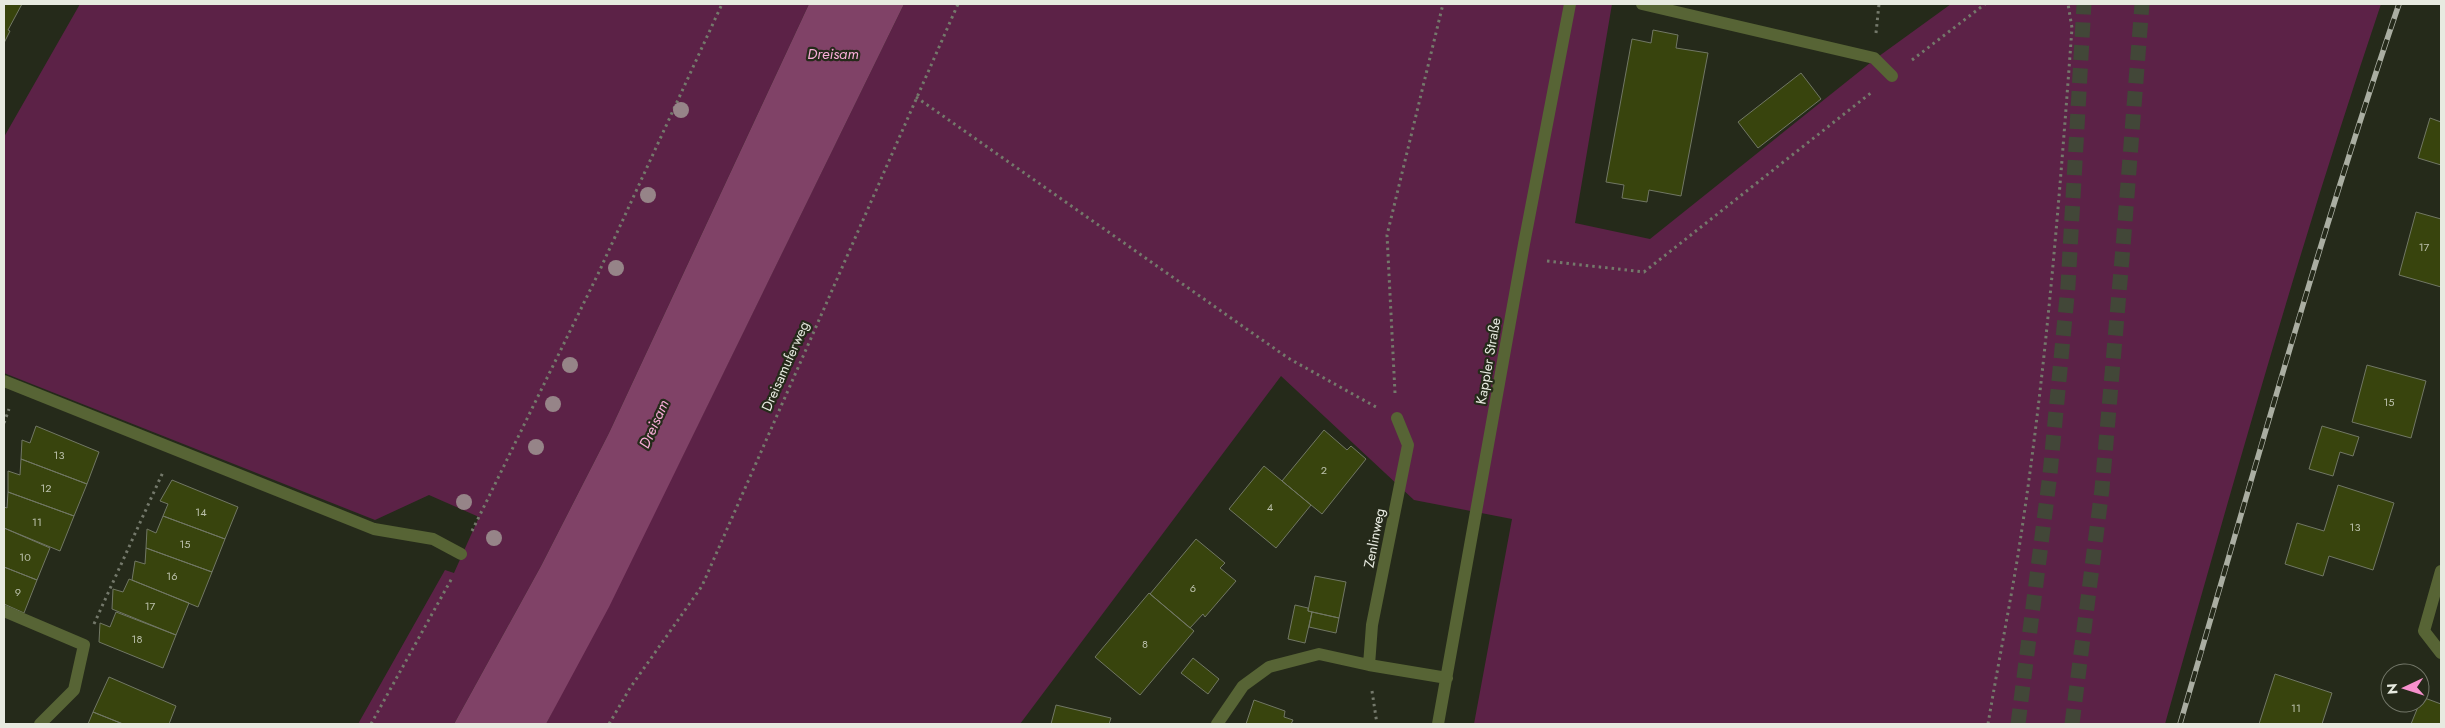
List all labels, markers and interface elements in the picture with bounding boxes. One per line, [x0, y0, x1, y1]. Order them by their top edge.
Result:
water label: Dreisam [807, 43, 859, 65]
house number: 17 [2419, 239, 2430, 255]
street label: Kappler Straße [1471, 316, 1505, 406]
street label: Dreisamuferweg [756, 318, 814, 414]
house number: 15 [2383, 394, 2395, 410]
water label: Dreisam [633, 396, 675, 452]
house number: 13 [54, 447, 64, 463]
house number: 2 [1321, 462, 1327, 478]
house number: 12 [40, 480, 52, 496]
house number: 4 [1267, 499, 1274, 515]
house number: 14 [195, 504, 207, 520]
street label: Zenlinweg [1358, 506, 1390, 570]
house number: 11 [32, 514, 42, 530]
house number: 13 [2350, 519, 2360, 535]
house number: 15 [179, 536, 191, 552]
house number: 10 [19, 549, 31, 565]
house number: 16 [166, 568, 178, 584]
house number: 6 [1190, 580, 1196, 596]
house number: 9 [15, 584, 21, 600]
house number: 17 [145, 598, 156, 614]
house number: 18 [132, 631, 142, 647]
house number: 8 [1142, 636, 1148, 652]
north arrow [2380, 663, 2430, 713]
text: N [2382, 683, 2402, 695]
house number: 11 [2291, 700, 2301, 716]

